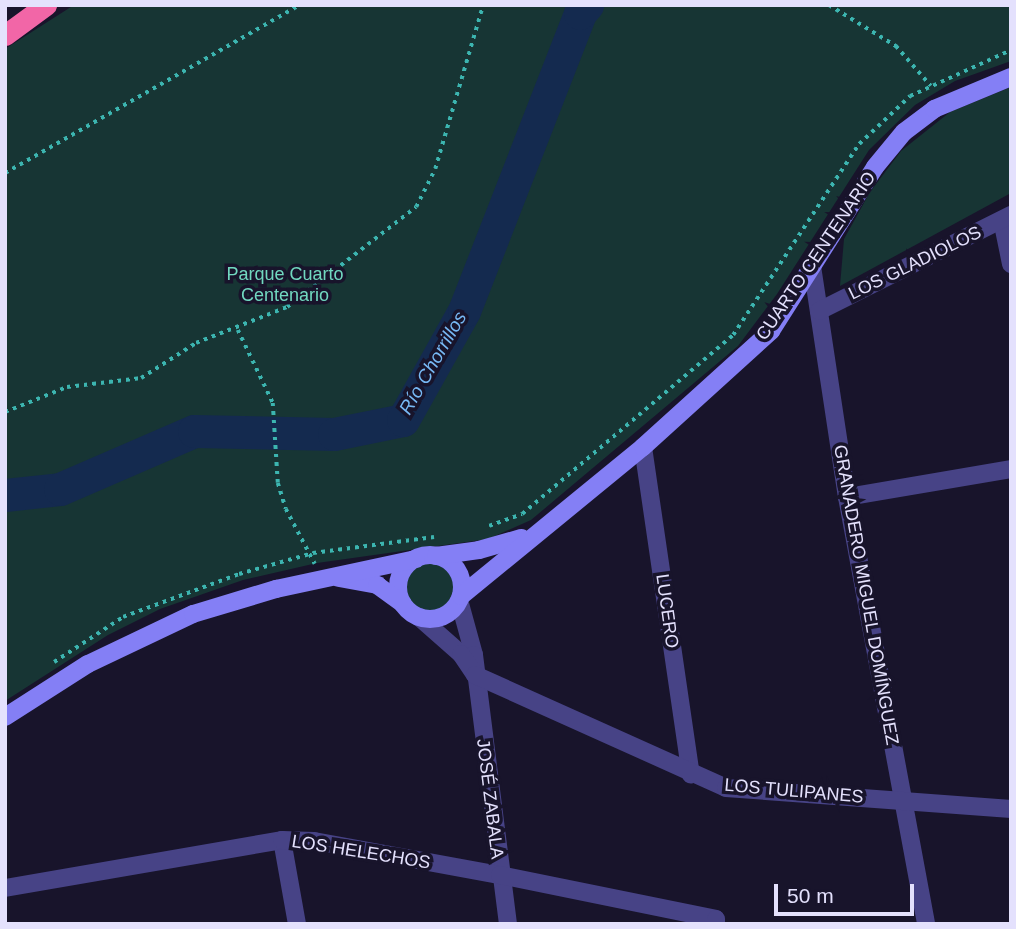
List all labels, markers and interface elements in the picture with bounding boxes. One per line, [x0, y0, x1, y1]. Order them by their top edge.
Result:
street label: CUARTO CENTENARIO [752, 168, 880, 344]
street label: LOS GLADIOLOS [845, 221, 985, 305]
park label: Parque Cuarto Centenario [226, 264, 344, 306]
water label: Río Chorrillos [394, 307, 472, 419]
street label: GRANADERO MIGUEL DOMÍNGUEZ [829, 443, 903, 747]
street label: LUCERO [651, 572, 683, 650]
street label: JOSÉ ZABALA [472, 738, 508, 860]
street label: LOS TULIPANES [723, 774, 865, 808]
street label: LOS HELECHOS [290, 830, 432, 874]
scale bar [778, 870, 918, 914]
text: 50 m [787, 884, 834, 907]

